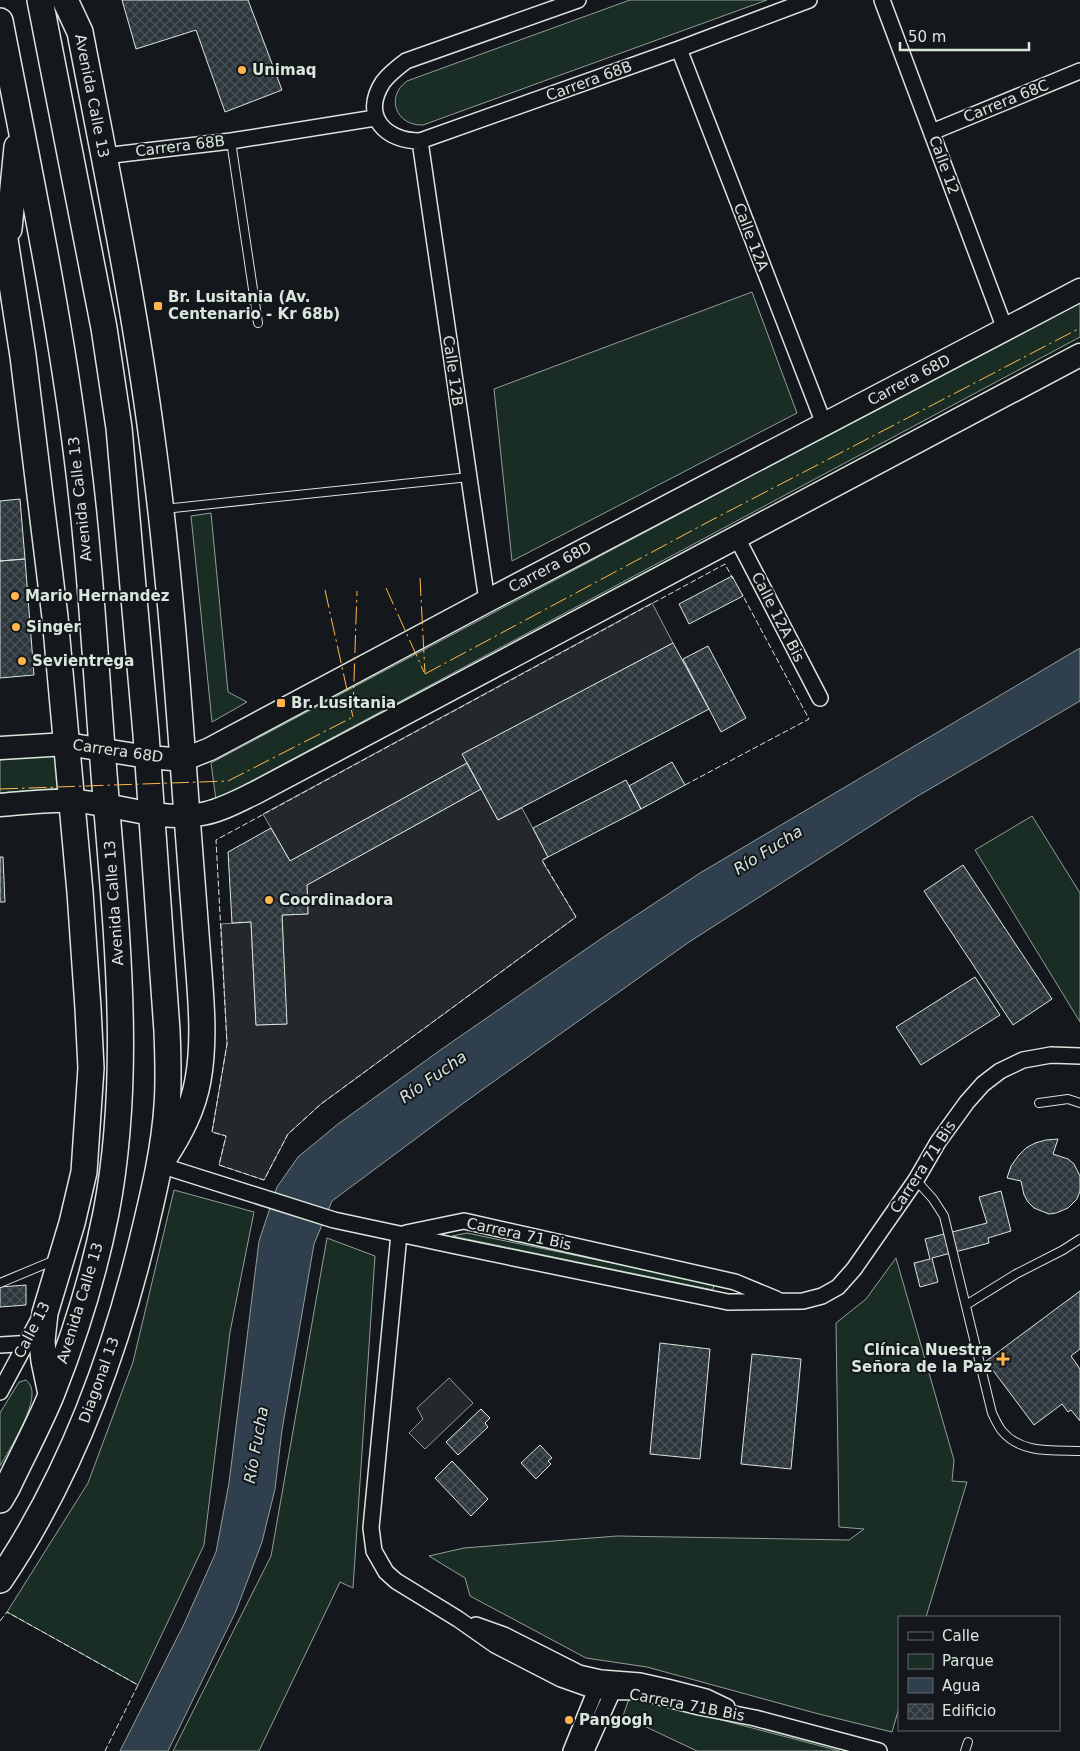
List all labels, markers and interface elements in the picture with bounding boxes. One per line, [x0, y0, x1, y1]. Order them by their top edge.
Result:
scale bar [900, 20, 1029, 52]
text: 50 m [908, 28, 946, 46]
street label: Avenida Calle 13 [71, 33, 113, 159]
street label: Carrera 68B [544, 57, 634, 105]
place label: Unimaq [252, 61, 317, 79]
marker: Unimaq [236, 64, 248, 76]
street label: Carrera 68C [961, 76, 1051, 126]
street label: Carrera 68B [134, 132, 226, 160]
street label: Calle 12 [925, 133, 963, 197]
street label: Calle 12A [730, 200, 772, 274]
place label: Br. Lusitania (Av. Centenario - Kr 68b) [168, 288, 340, 323]
marker: Br. Lusitania (Av. Centenario - Kr 68b) [152, 300, 164, 312]
street label: Calle 12B [439, 334, 467, 408]
street label: Carrera 68D [864, 351, 954, 409]
street label: Avenida Calle 13 [64, 436, 96, 562]
street label: Carrera 68D [505, 538, 595, 596]
street label: Calle 12A Bis [748, 569, 808, 665]
place label: Mario Hernandez [25, 587, 170, 605]
marker: Mario Hernandez [9, 590, 21, 602]
place label: Singer [26, 618, 82, 636]
marker: Singer [10, 621, 22, 633]
place label: Sevientrega [32, 652, 134, 670]
marker: Sevientrega [16, 655, 28, 667]
place label: Br. Lusitania [291, 694, 396, 712]
marker: Br. Lusitania [275, 697, 287, 709]
street label: Carrera 68D [71, 736, 165, 766]
water label: Río Fucha [730, 821, 806, 879]
street label: Avenida Calle 13 [101, 840, 127, 966]
place label: Coordinadora [279, 891, 393, 909]
marker: Coordinadora [263, 894, 275, 906]
water label: Río Fucha [396, 1047, 470, 1107]
street label: Carrera 71 Bis [886, 1117, 960, 1217]
street label: Carrera 71 Bis [465, 1214, 573, 1254]
street label: Avenida Calle 13 [53, 1240, 107, 1366]
street label: Calle 13 [10, 1299, 54, 1361]
street label: Diagonal 13 [75, 1334, 123, 1426]
place label: Clínica Nuestra Señora de la Paz [851, 1341, 992, 1376]
marker: Clínica Nuestra Señora de la Paz [996, 1352, 1010, 1366]
water label: Río Fucha [240, 1405, 272, 1485]
legend [898, 1616, 1060, 1731]
text: Calle [942, 1627, 979, 1645]
text: Parque [942, 1652, 994, 1670]
text: Agua [942, 1677, 980, 1695]
street label: Carrera 71B Bis [628, 1685, 746, 1725]
text: Edificio [942, 1702, 996, 1720]
place label: Pangogh [579, 1711, 653, 1729]
marker: Pangogh [563, 1714, 575, 1726]

